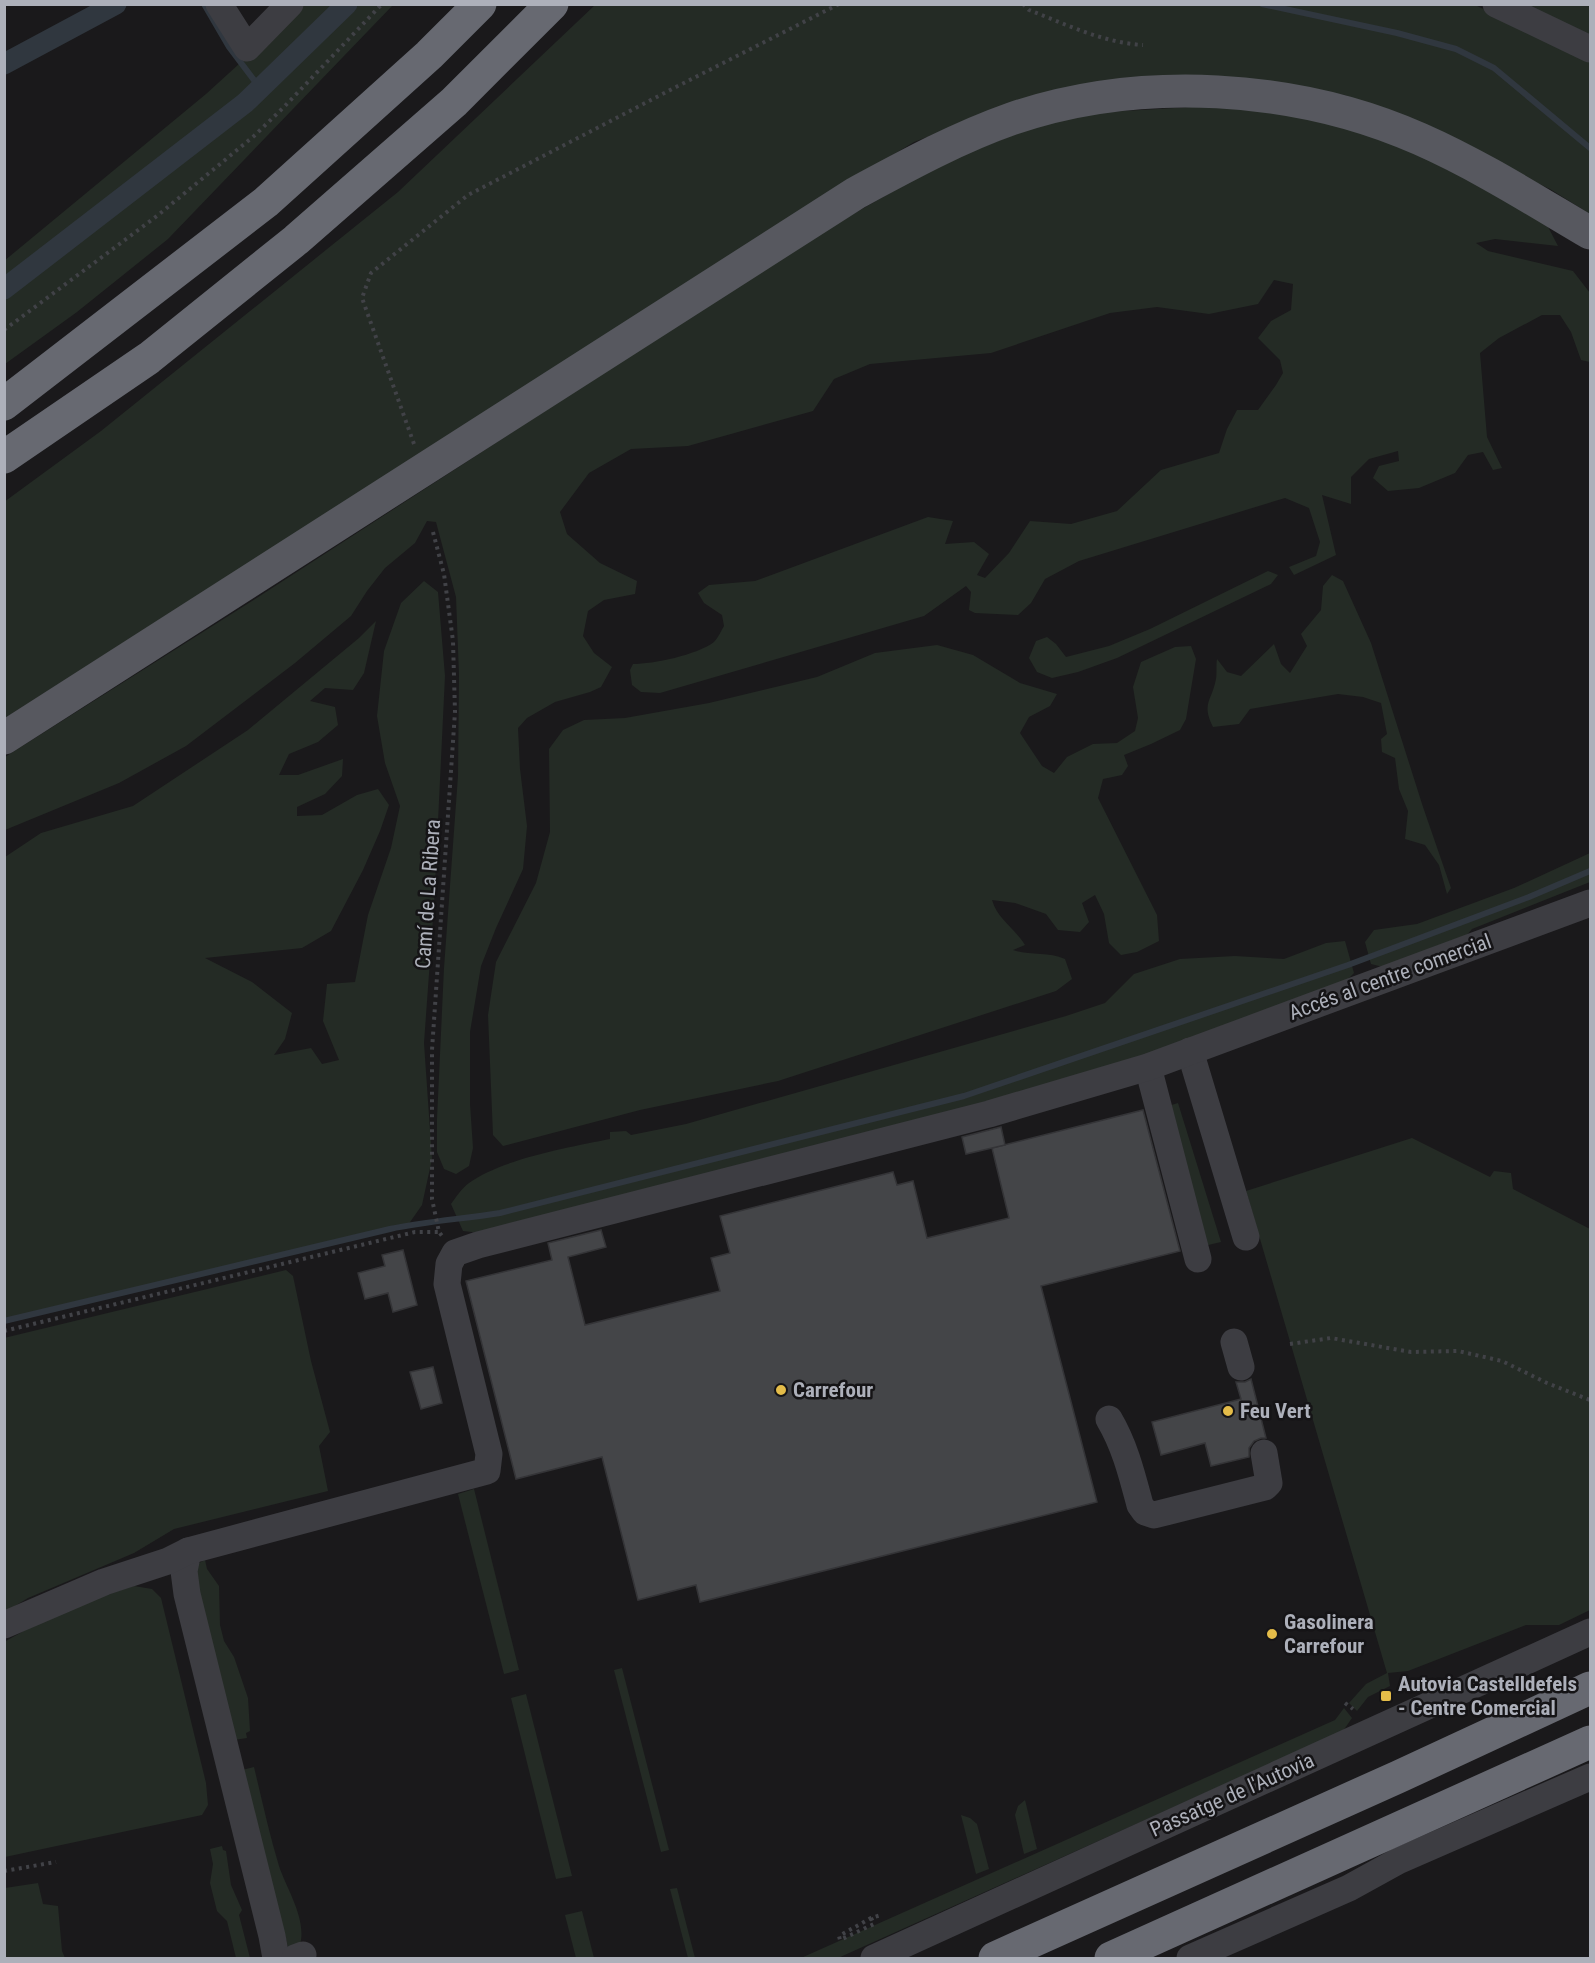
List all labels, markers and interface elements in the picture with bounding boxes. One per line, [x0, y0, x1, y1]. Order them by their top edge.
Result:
street label: Camí de La Ribera [411, 818, 445, 970]
street label: Accés al centre comercial [1285, 929, 1495, 1025]
place label: Carrefour [793, 1378, 873, 1402]
marker: Carrefour [774, 1383, 788, 1397]
place label: Feu Vert [1240, 1399, 1311, 1423]
marker: Feu Vert [1221, 1404, 1235, 1418]
place label: Gasolinera Carrefour [1284, 1610, 1374, 1658]
marker: Gasolinera Carrefour [1265, 1627, 1279, 1641]
place label: Autovia Castelldefels - Centre Comercial [1398, 1672, 1577, 1720]
marker: Autovia Castelldefels - Centre Comercial [1379, 1689, 1393, 1703]
street label: Passatge de l'Autovia [1146, 1748, 1318, 1842]

